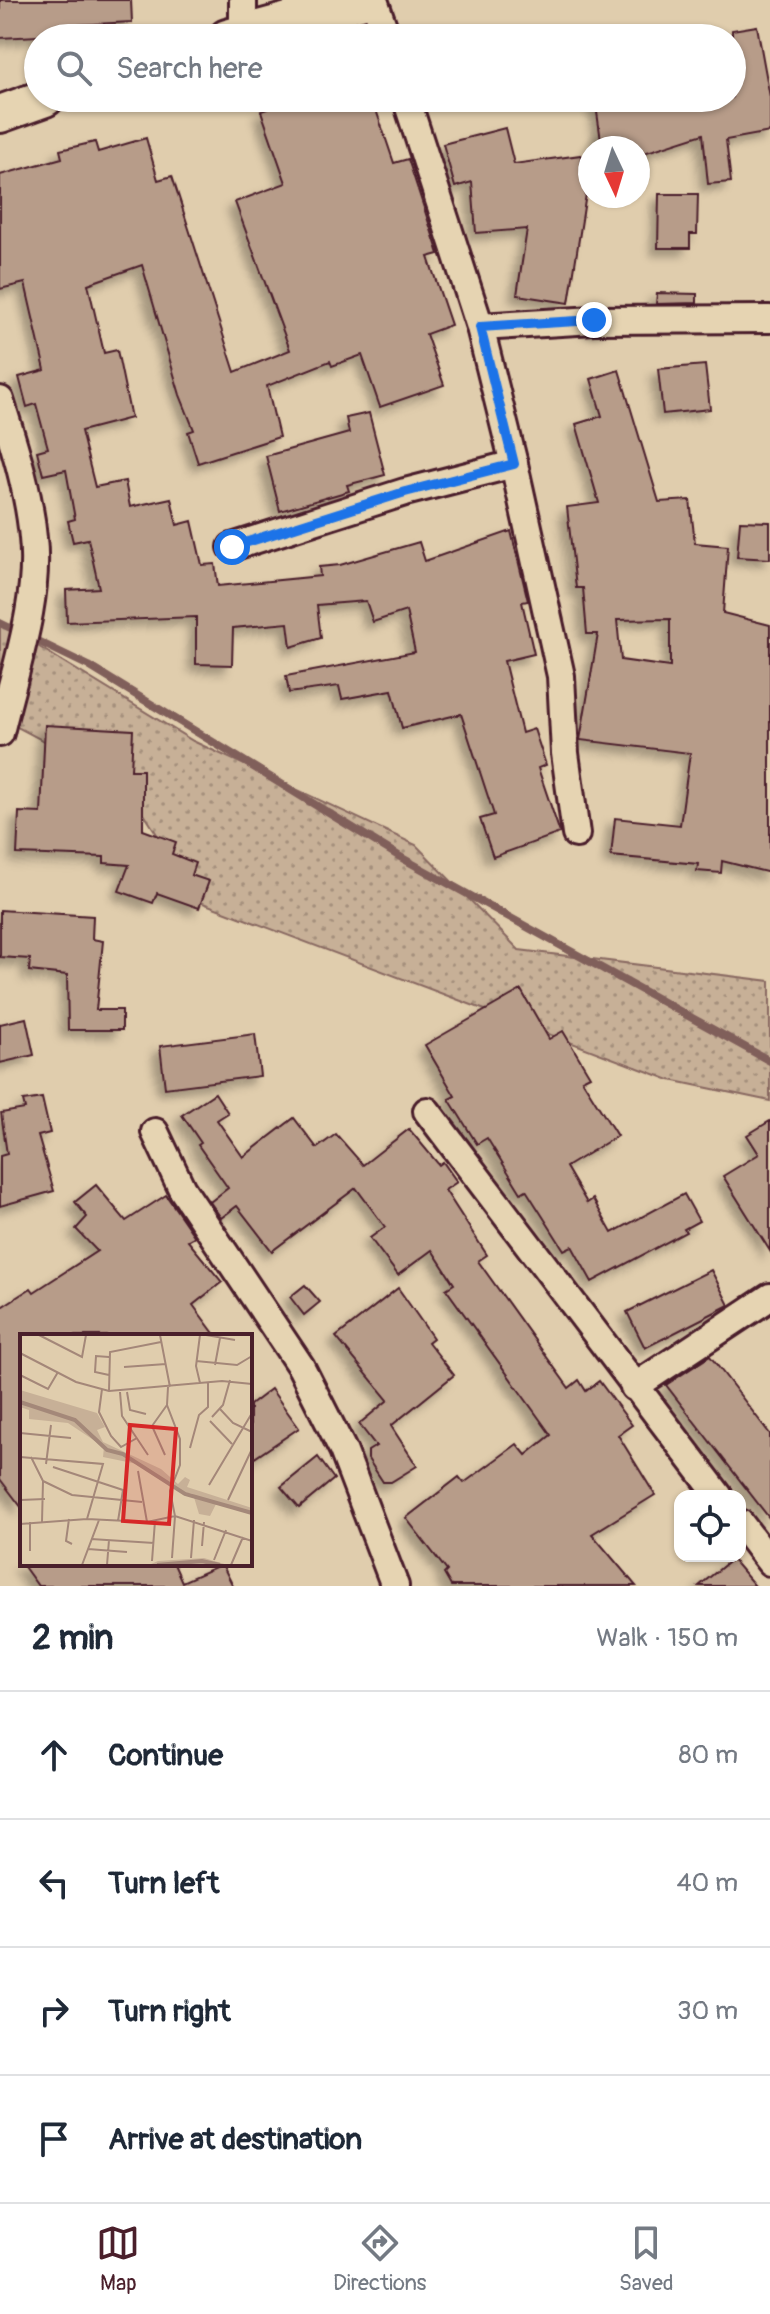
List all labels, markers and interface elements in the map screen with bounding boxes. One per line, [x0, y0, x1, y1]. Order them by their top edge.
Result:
search box [24, 24, 746, 112]
icon: search [52, 46, 96, 90]
text: Search here [116, 50, 263, 87]
north arrow [578, 136, 650, 208]
route end [576, 302, 612, 338]
route start [214, 529, 250, 565]
inset map [20, 1334, 252, 1566]
map controls [674, 1490, 746, 1562]
button: locate [674, 1490, 746, 1562]
text: 2 min [32, 1617, 114, 1660]
text: Walk · 150 m [596, 1622, 738, 1654]
icon: ahead [32, 1733, 76, 1777]
text: Continue [108, 1737, 223, 1774]
text: 80 m [678, 1739, 738, 1771]
icon: left [32, 1861, 76, 1905]
text: Turn left [108, 1865, 219, 1902]
text: 40 m [676, 1867, 738, 1899]
icon: right [32, 1989, 76, 2033]
text: Turn right [108, 1993, 231, 2030]
text: 30 m [677, 1995, 738, 2027]
icon: arrive [32, 2117, 76, 2161]
text: Arrive at destination [108, 2121, 362, 2158]
tab: Map [96, 2221, 140, 2297]
tab: Directions [333, 2221, 426, 2297]
tab: Saved [619, 2221, 674, 2297]

